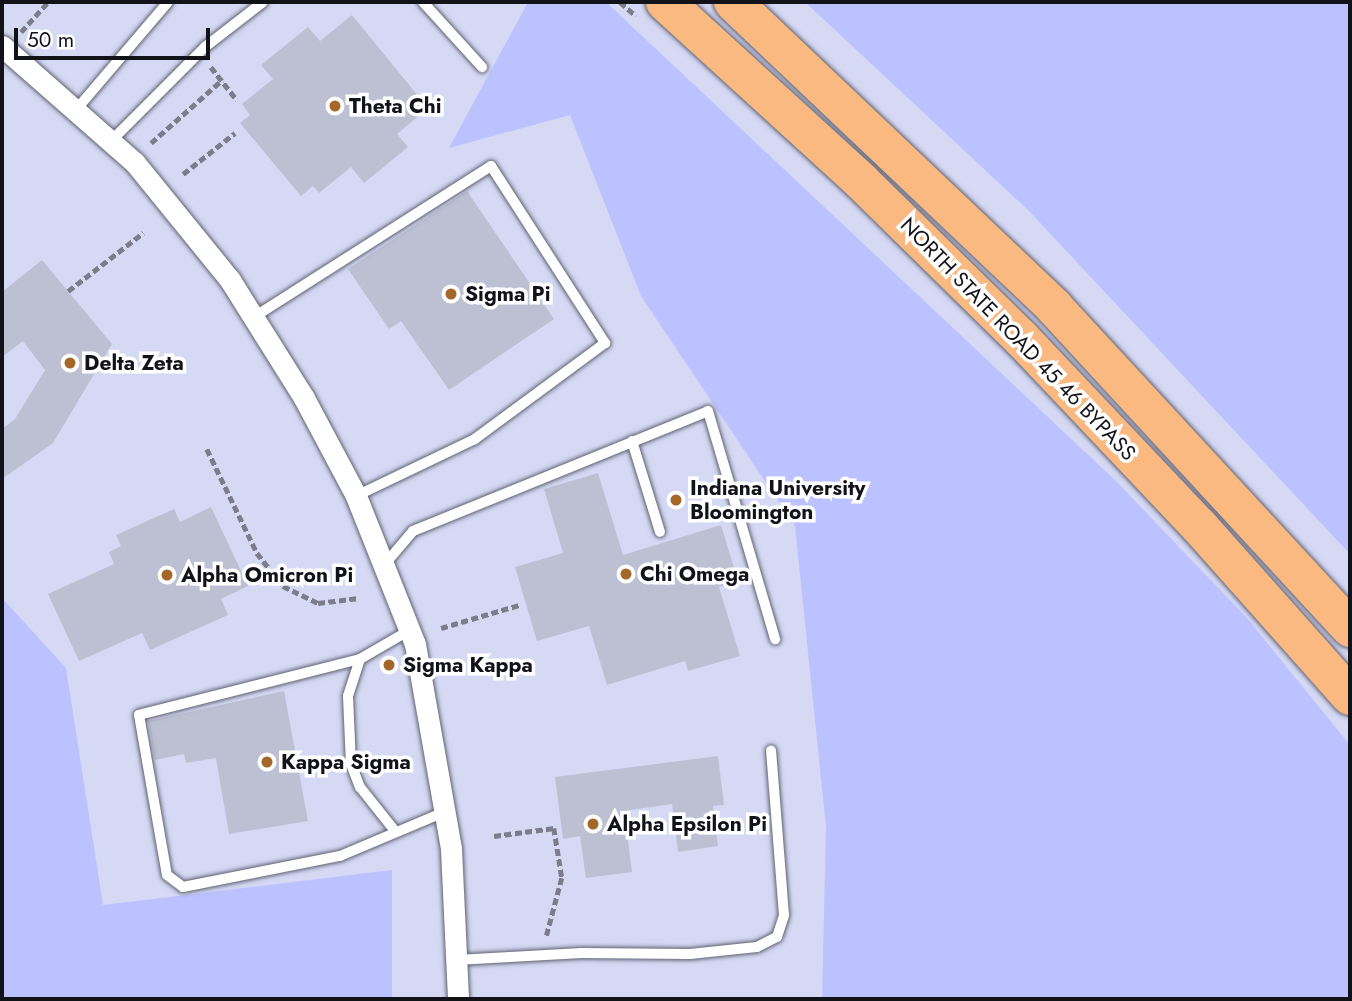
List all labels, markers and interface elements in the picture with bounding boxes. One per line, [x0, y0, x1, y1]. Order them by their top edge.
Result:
scale bar [18, 14, 214, 58]
text: 50 m [27, 25, 74, 55]
place label: Theta Chi [349, 93, 442, 119]
marker: Theta Chi [327, 98, 343, 114]
street label: NORTH STATE ROAD 45 46 BYPASS [895, 212, 1141, 466]
place label: Sigma Pi [465, 281, 550, 307]
marker: Sigma Pi [443, 286, 459, 302]
place label: Delta Zeta [84, 350, 184, 376]
marker: Delta Zeta [62, 355, 78, 371]
place label: Indiana University Bloomington [690, 475, 866, 525]
marker: Indiana University Bloomington [668, 492, 684, 508]
place label: Chi Omega [640, 561, 749, 587]
place label: Alpha Omicron Pi [181, 562, 353, 588]
marker: Chi Omega [618, 566, 634, 582]
marker: Alpha Omicron Pi [159, 567, 175, 583]
place label: Sigma Kappa [403, 652, 533, 678]
marker: Sigma Kappa [381, 657, 397, 673]
place label: Kappa Sigma [281, 749, 411, 775]
marker: Kappa Sigma [259, 754, 275, 770]
place label: Alpha Epsilon Pi [607, 811, 767, 837]
marker: Alpha Epsilon Pi [585, 816, 601, 832]

